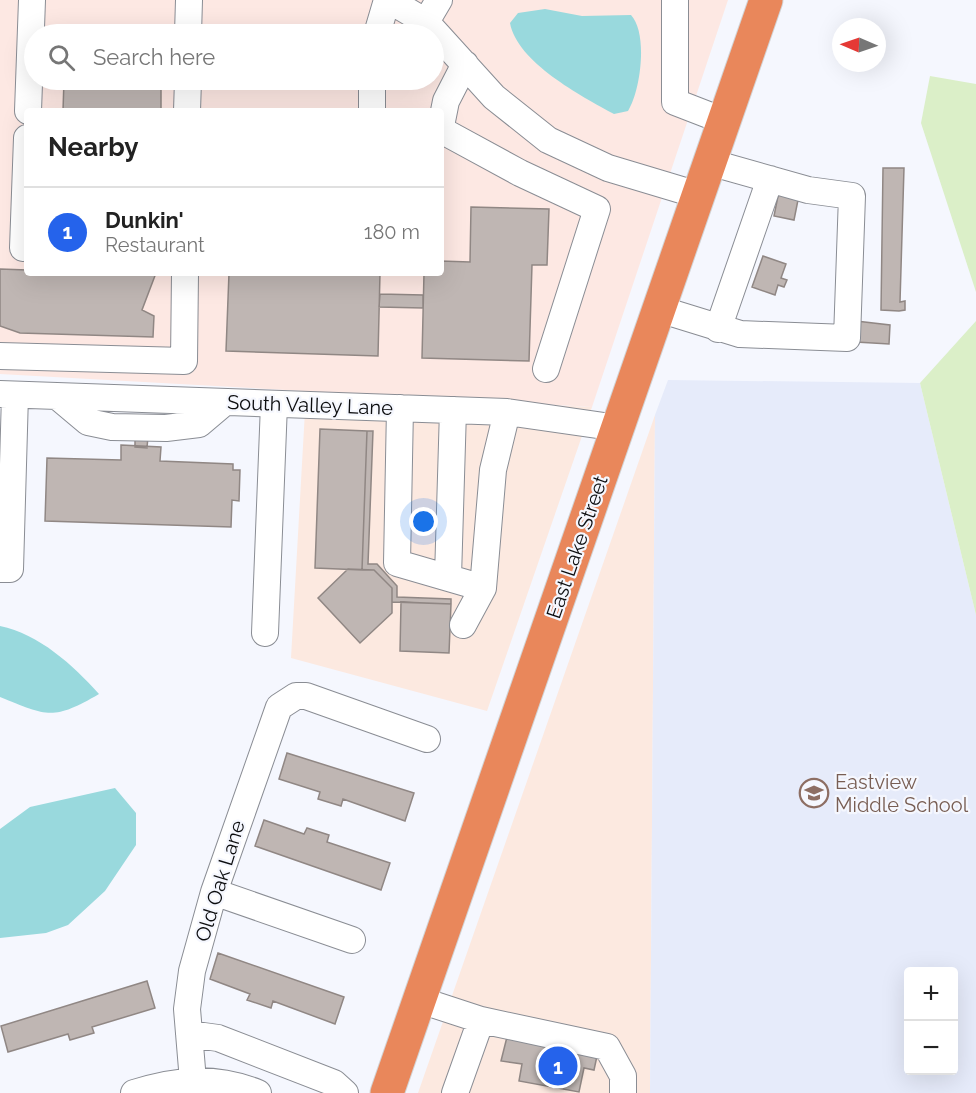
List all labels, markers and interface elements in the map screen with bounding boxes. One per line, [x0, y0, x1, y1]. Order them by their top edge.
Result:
north arrow [832, 18, 886, 72]
search box [24, 24, 444, 90]
icon: search [45, 41, 78, 74]
text: Search here [93, 44, 215, 70]
text: Nearby [48, 132, 138, 162]
text: Dunkin' [105, 207, 184, 233]
text: 1 [63, 220, 72, 244]
text: 180 m [364, 220, 420, 244]
text: Restaurant [105, 233, 205, 257]
street label: South Valley Lane [227, 390, 394, 420]
street label: East Lake Street [541, 472, 613, 622]
your location [409, 507, 438, 536]
place label: Eastview Middle School [835, 770, 969, 817]
school or university icon: Eastview Middle School [798, 777, 830, 809]
street label: Old Oak Lane [190, 817, 250, 945]
map controls [904, 967, 958, 1075]
button: + [904, 967, 958, 1021]
button: − [904, 1021, 958, 1075]
pin: 1 [538, 1044, 578, 1088]

